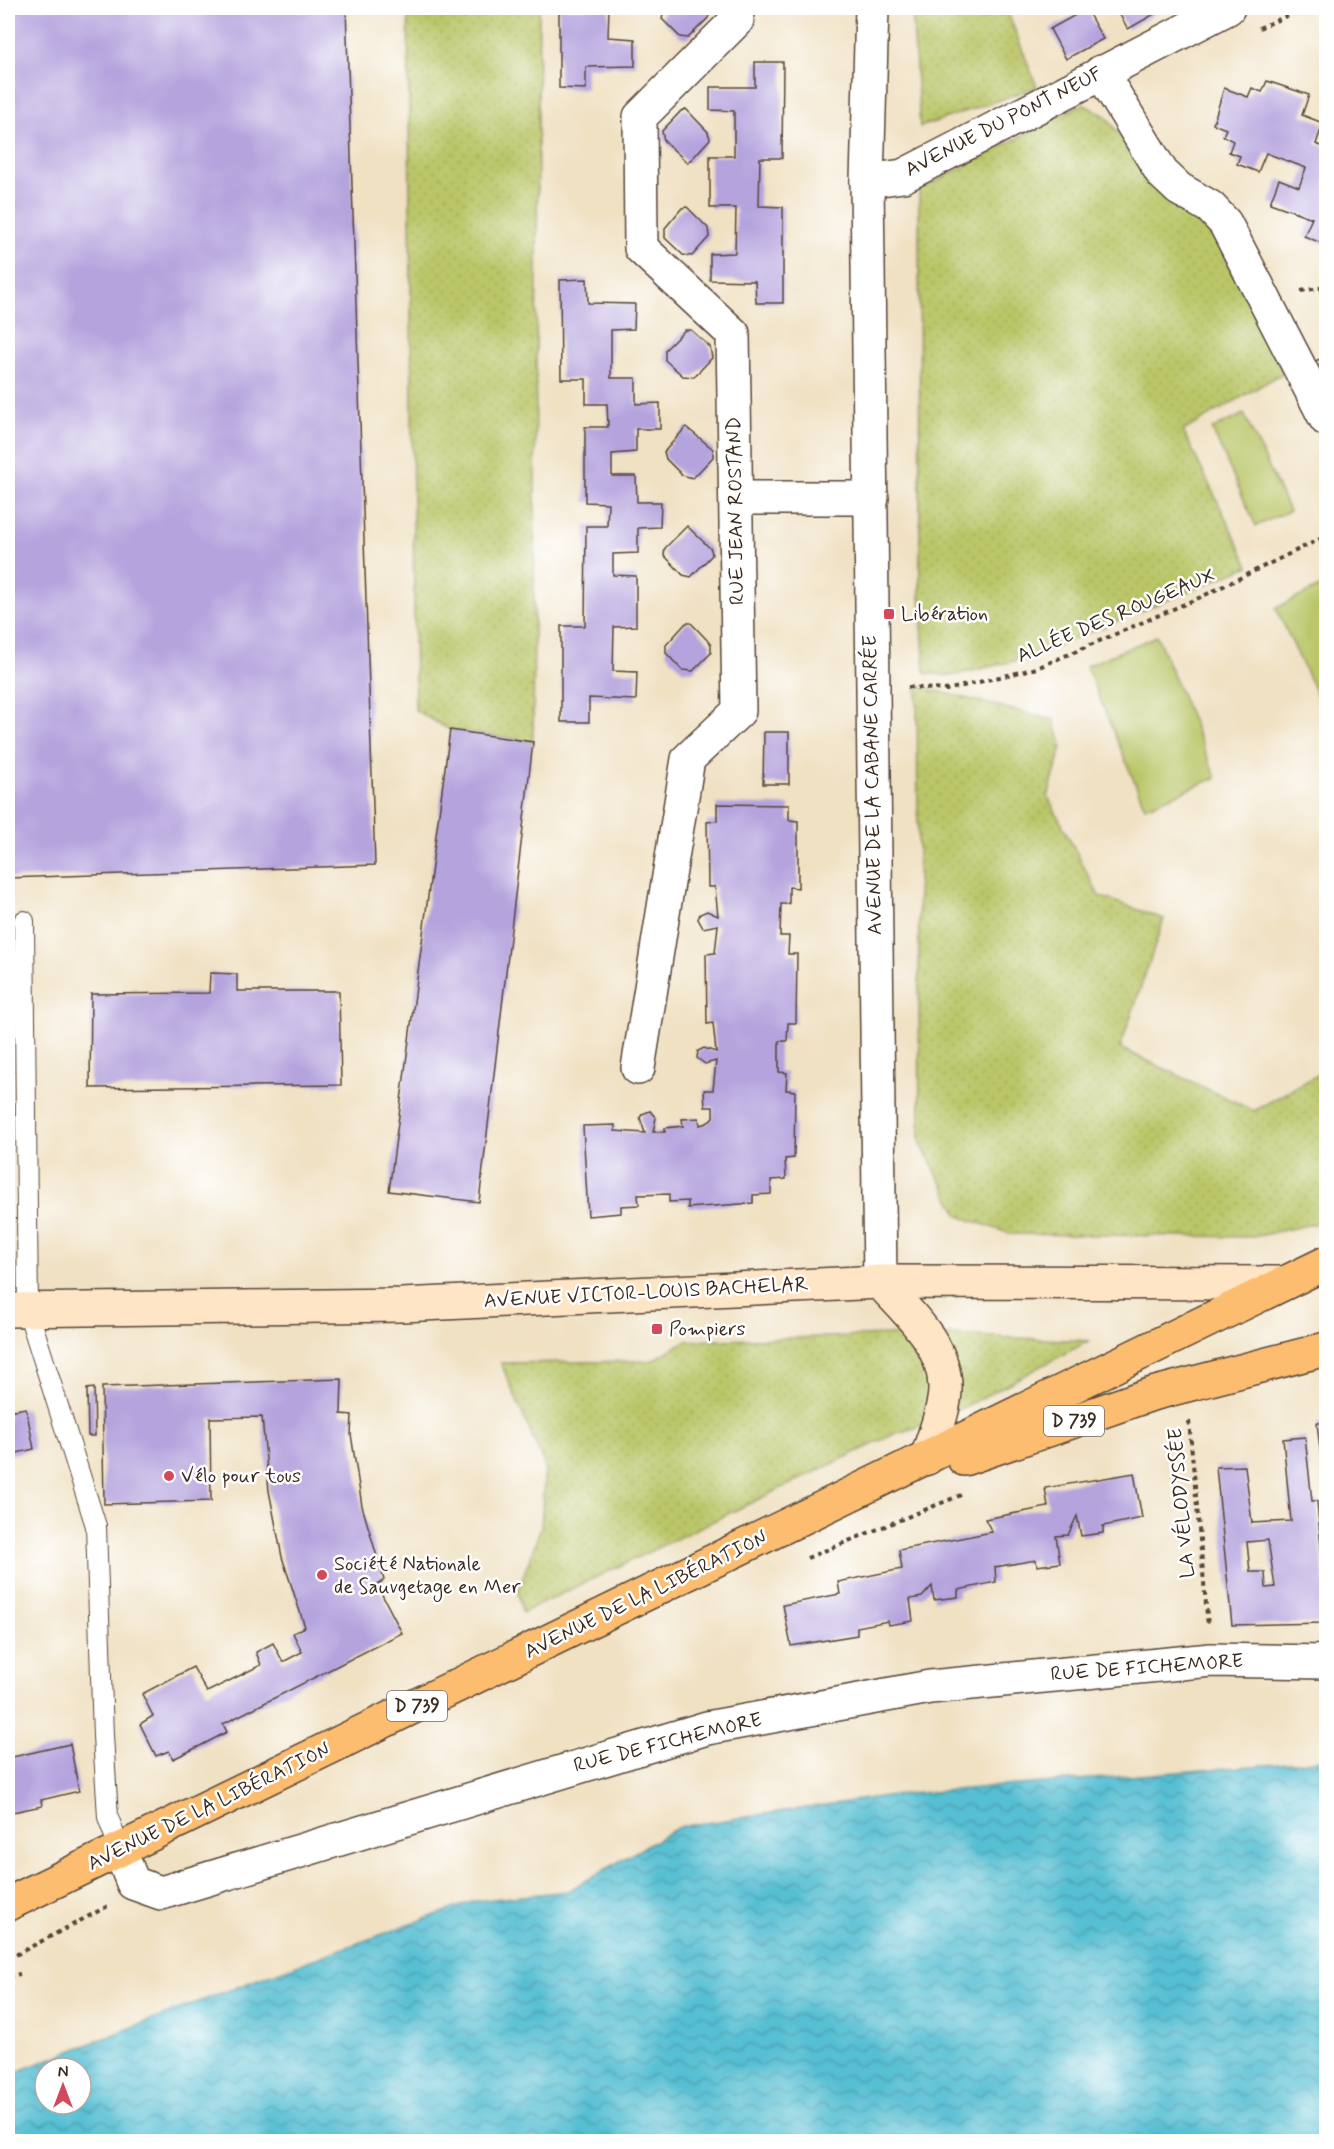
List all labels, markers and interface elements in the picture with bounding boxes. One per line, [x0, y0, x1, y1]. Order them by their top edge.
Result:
street label: AVENUE DU PONT NEUF [901, 60, 1107, 184]
street label: RUE JEAN ROSTAND [721, 417, 751, 605]
street label: ALLÉE DES ROUGEAUX [1013, 562, 1219, 670]
place label: Libération [901, 601, 988, 628]
marker: Libération [882, 607, 896, 621]
street label: AVENUE DE LA CABANE CARRÉE [857, 635, 889, 935]
street label: AVENUE VICTOR-LOUIS BACHELAR [483, 1271, 809, 1315]
place label: Pompiers [669, 1316, 746, 1343]
marker: Pompiers [650, 1322, 664, 1336]
road number: D 739 [1044, 1406, 1104, 1436]
street label: LA VÉLODYSSÉE [1162, 1427, 1202, 1579]
place label: Vélo pour tous [181, 1463, 301, 1490]
marker: Vélo pour tous [162, 1469, 176, 1483]
street label: AVENUE DE LA LIBÉRATION [520, 1524, 772, 1666]
place label: Société Nationale de Sauvgetage en Mer [334, 1551, 521, 1602]
marker: Société Nationale de Sauvgetage en Mer [315, 1568, 329, 1582]
street label: RUE DE FICHEMORE [1050, 1648, 1244, 1688]
road number: D 739 [387, 1691, 447, 1721]
street label: RUE DE FICHEMORE [571, 1707, 765, 1779]
street label: AVENUE DE LA LIBÉRATION [83, 1736, 335, 1878]
north arrow [33, 2056, 93, 2116]
text: N [58, 2062, 68, 2083]

